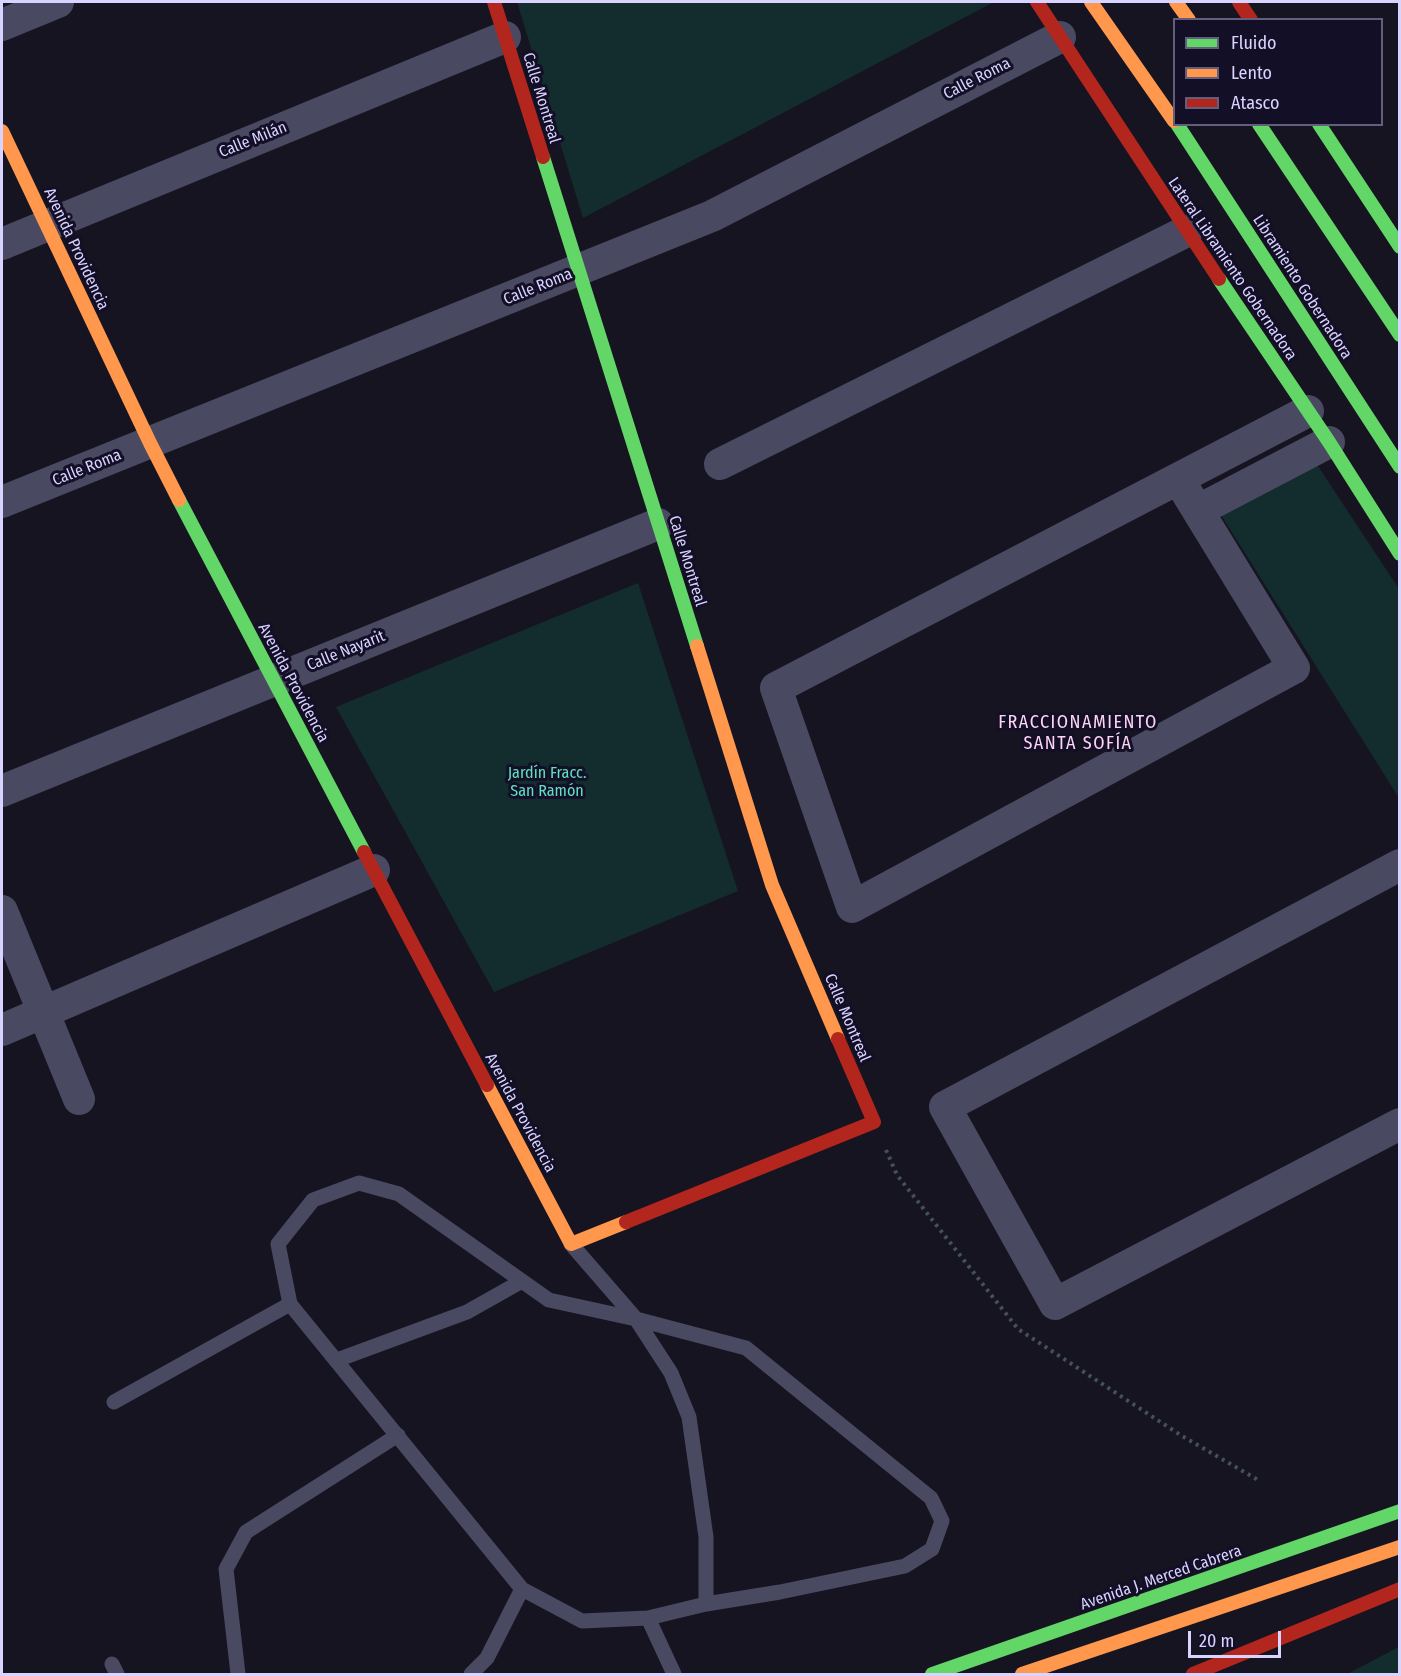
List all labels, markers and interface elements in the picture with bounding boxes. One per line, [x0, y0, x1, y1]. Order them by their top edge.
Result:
legend [1173, 18, 1383, 126]
text: Fluido [1231, 32, 1277, 54]
street label: Calle Montreal [518, 50, 564, 146]
street label: Calle Roma [940, 54, 1014, 104]
text: Lento [1231, 62, 1272, 84]
text: Atasco [1231, 92, 1279, 114]
street label: Calle Milán [216, 118, 290, 162]
street label: Lateral Libramiento Gobernadora [1163, 174, 1301, 364]
street label: Avenida Providencia [39, 185, 113, 313]
street label: Libramiento Gobernadora [1248, 211, 1356, 363]
street label: Calle Roma [501, 264, 575, 310]
street label: Calle Roma [50, 445, 124, 491]
street label: Calle Montreal [664, 513, 710, 609]
street label: Avenida Providencia [253, 620, 333, 746]
street label: Calle Nayarit [304, 627, 388, 675]
district label: FRACCIONAMIENTO SANTA SOFÍA [998, 712, 1158, 754]
park label: Jardín Fracc. San Ramón [508, 764, 586, 802]
street label: Calle Montreal [820, 971, 874, 1065]
street label: Avenida Providencia [480, 1050, 560, 1176]
street label: Avenida J. Merced Cabrera [1078, 1541, 1244, 1615]
scale bar [1191, 1619, 1284, 1657]
text: 20 m [1199, 1630, 1234, 1652]

